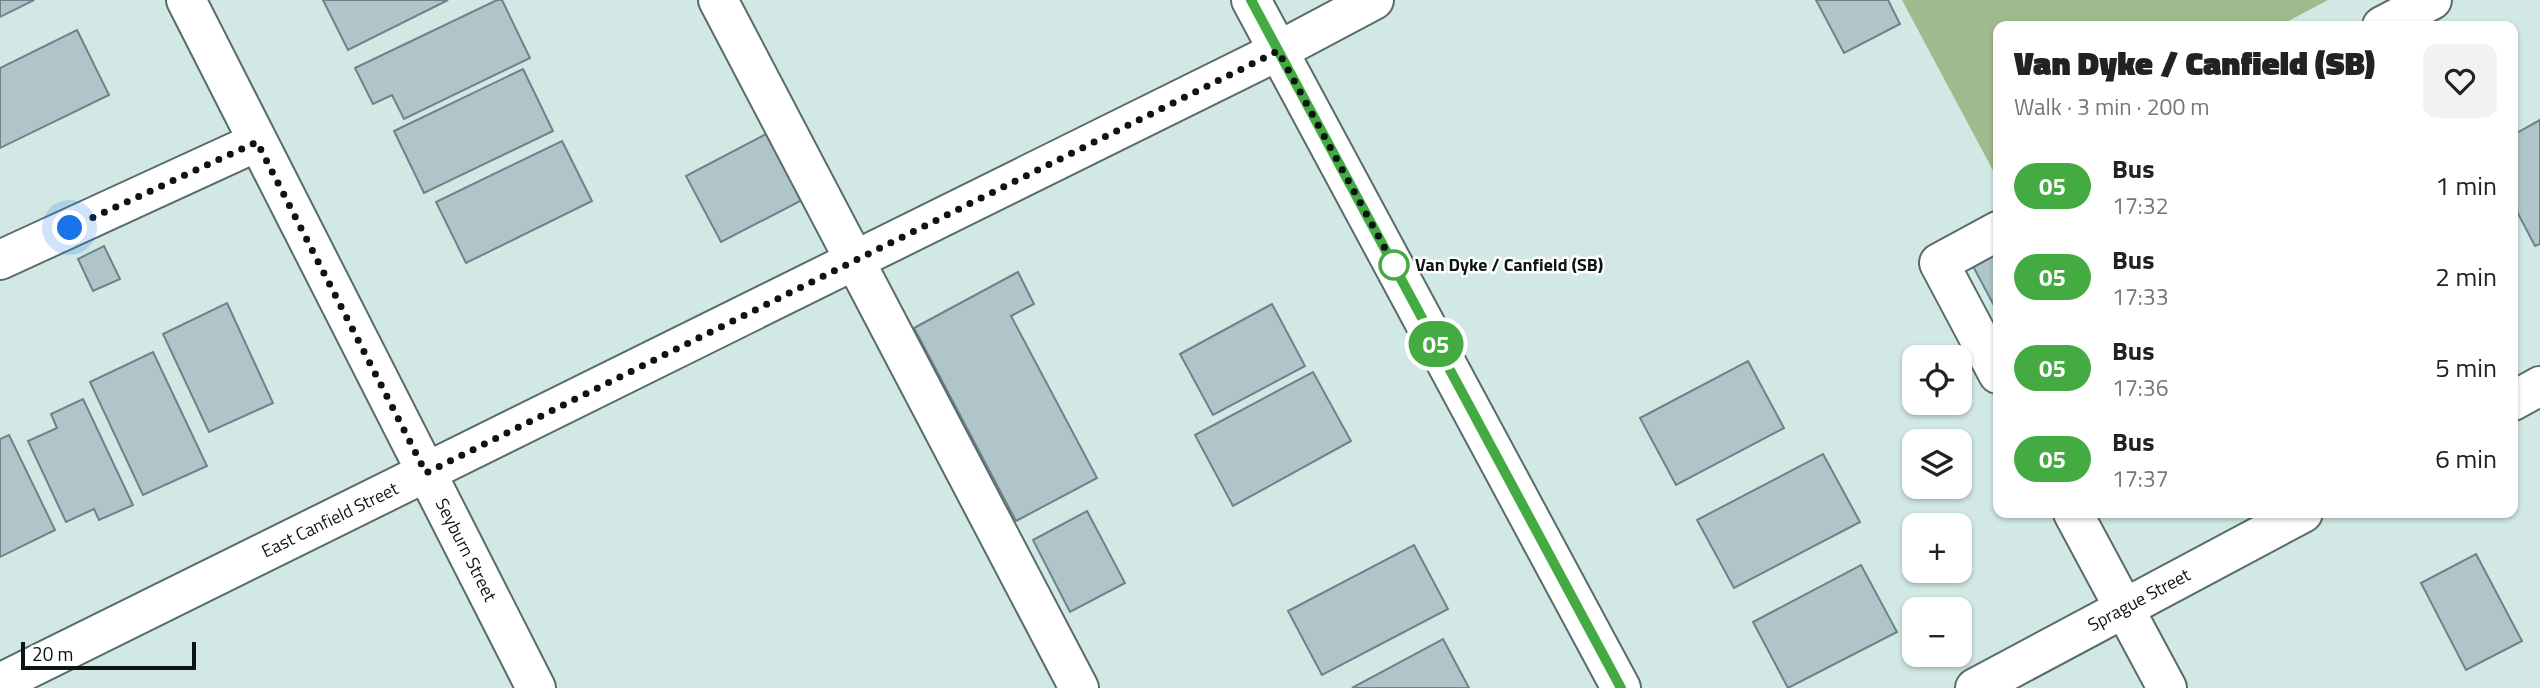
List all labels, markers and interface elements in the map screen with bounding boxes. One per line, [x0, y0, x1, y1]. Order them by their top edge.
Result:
text: Van Dyke / Canfield (SB) [2014, 38, 2375, 88]
button: heart [2423, 44, 2497, 118]
text: Walk · 3 min · 200 m [2014, 89, 2210, 124]
text: Bus [2112, 149, 2154, 188]
text: 1 min [2435, 166, 2497, 205]
text: 05 [2039, 168, 2066, 204]
text: 17:32 [2112, 188, 2169, 223]
your location [52, 210, 87, 245]
text: Bus [2112, 240, 2154, 279]
marker: Van Dyke / Canfield (SB) [1379, 250, 1409, 280]
place label: Van Dyke / Canfield (SB) [1415, 251, 1603, 278]
text: 2 min [2435, 257, 2497, 296]
text: 05 [2039, 259, 2066, 295]
text: 17:33 [2112, 279, 2169, 314]
line badge: 05 [1404, 321, 1468, 367]
text: 05 [1423, 326, 1449, 362]
text: Bus [2112, 331, 2154, 370]
map controls [1902, 345, 1972, 667]
button: locate [1902, 345, 1972, 415]
text: 5 min [2435, 348, 2497, 387]
text: 05 [2039, 350, 2066, 386]
text: 17:36 [2112, 370, 2169, 405]
text: Bus [2112, 422, 2154, 461]
button: layers [1902, 429, 1972, 499]
text: 6 min [2435, 439, 2497, 478]
text: 05 [2039, 441, 2066, 477]
text: 17:37 [2112, 461, 2169, 496]
street label: East Canfield Street [257, 474, 403, 564]
street label: Seyburn Street [429, 493, 504, 607]
button: + [1902, 513, 1972, 583]
street label: Sprague Street [2083, 561, 2195, 638]
button: − [1902, 597, 1972, 667]
scale bar [21, 639, 196, 671]
text: 20 m [32, 639, 73, 668]

